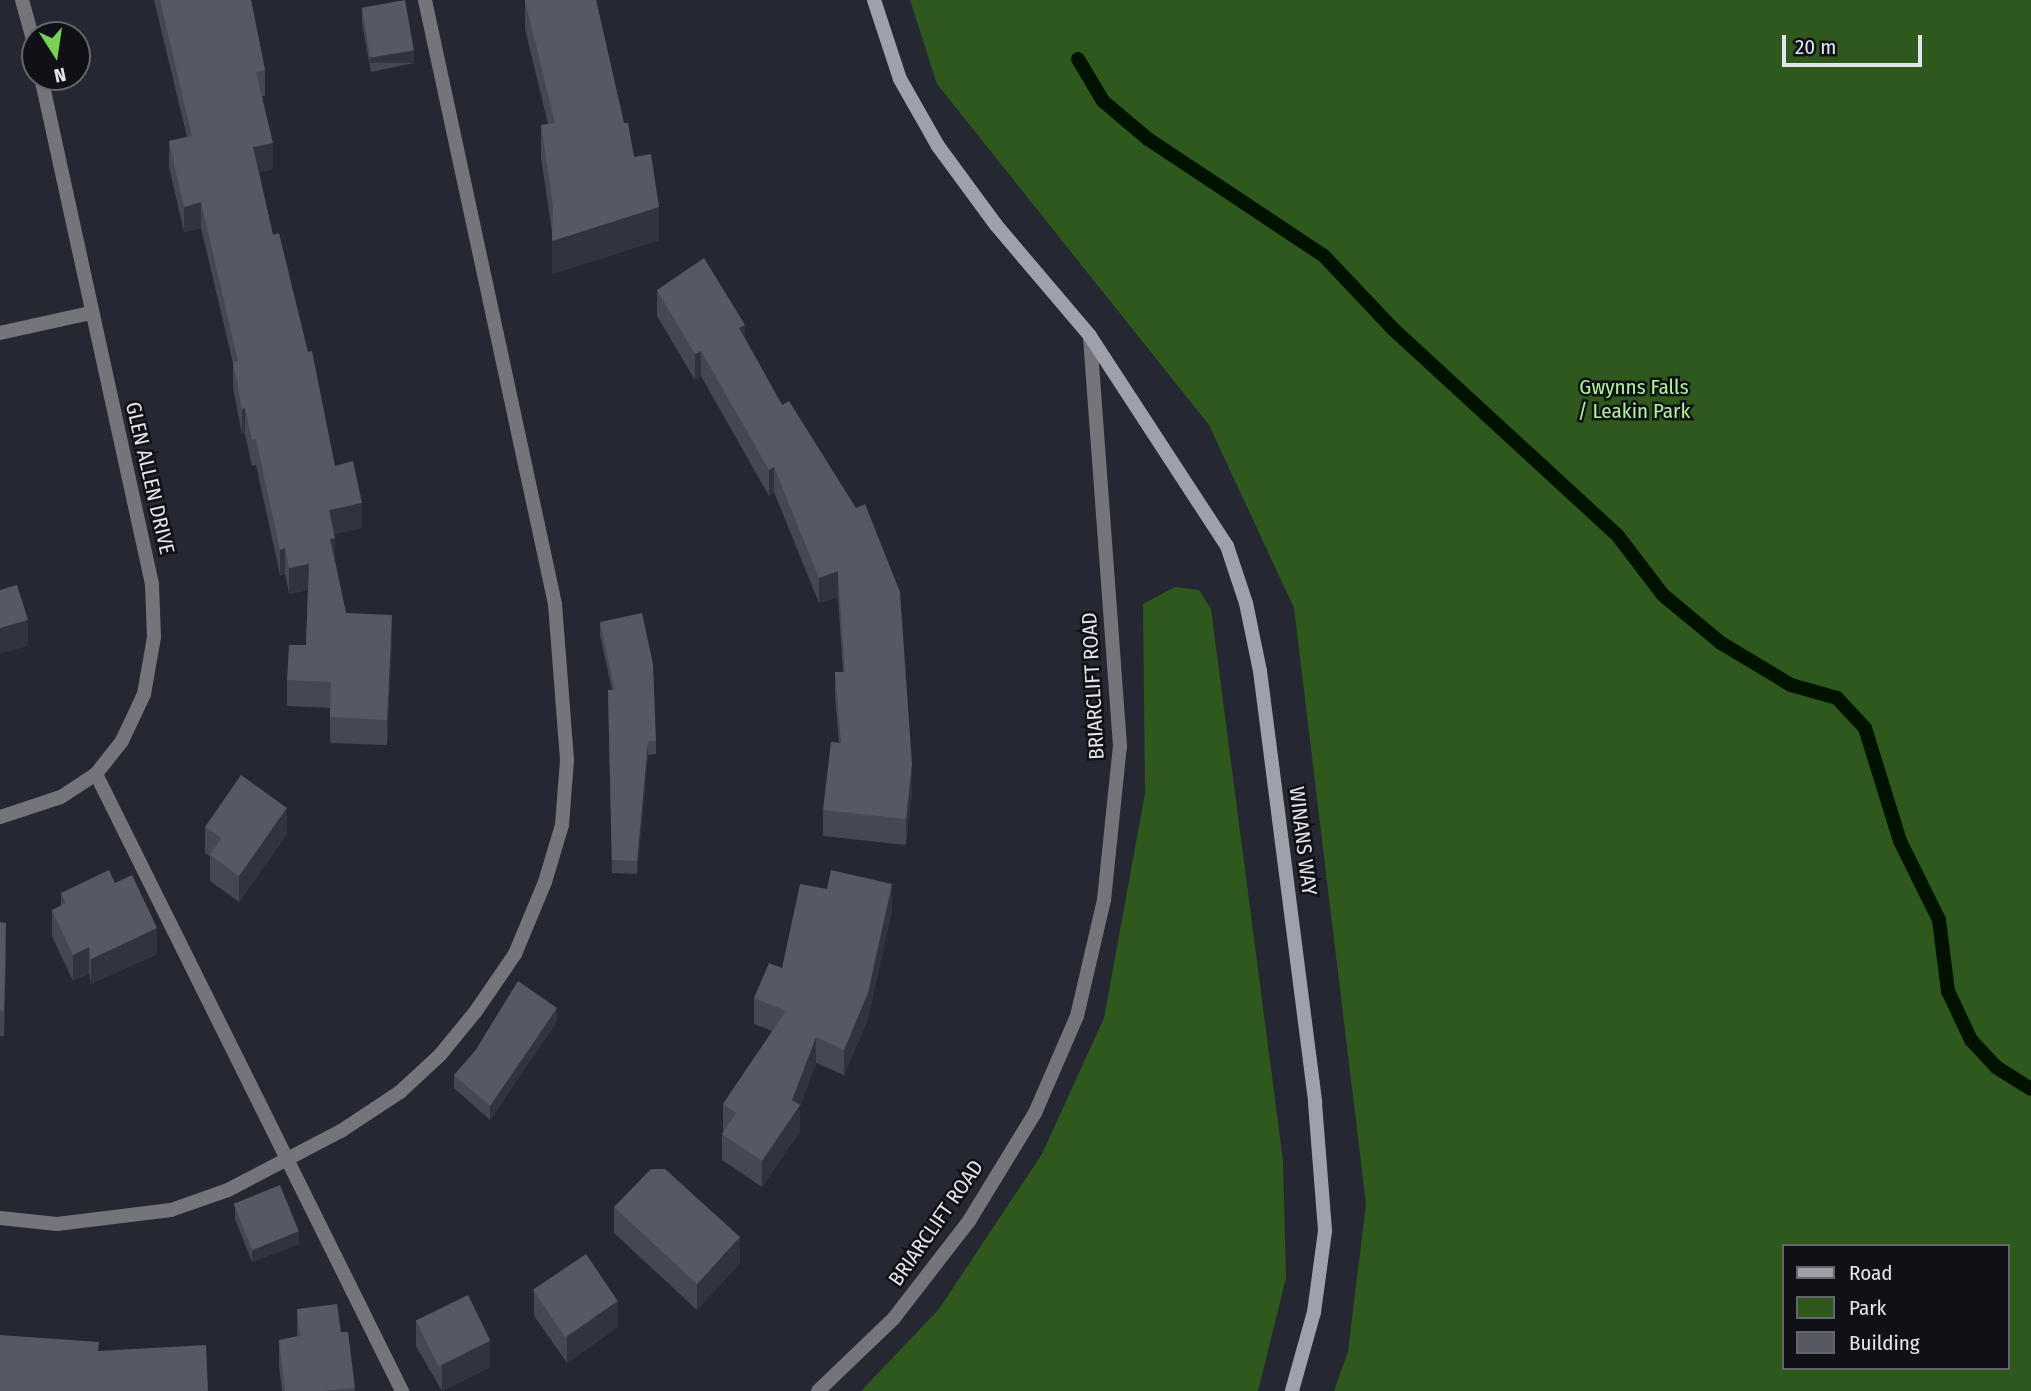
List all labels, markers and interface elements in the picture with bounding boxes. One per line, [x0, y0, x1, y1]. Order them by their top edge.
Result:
north arrow [21, 21, 91, 91]
scale bar [1786, 21, 1926, 65]
text: 20 m [1795, 34, 1836, 60]
text: N [52, 63, 68, 88]
park label: Gwynns Falls / Leakin Park [1578, 374, 1690, 424]
street label: GLEN ALLEN DRIVE [120, 399, 180, 557]
street label: BRIARCLIFT ROAD [1077, 612, 1109, 760]
street label: WINANS WAY [1284, 785, 1322, 897]
street label: BRIARCLIFT ROAD [883, 1155, 989, 1291]
legend [1783, 1244, 2010, 1370]
text: Road [1849, 1260, 1893, 1286]
text: Park [1849, 1295, 1886, 1321]
text: Building [1849, 1330, 1920, 1356]

